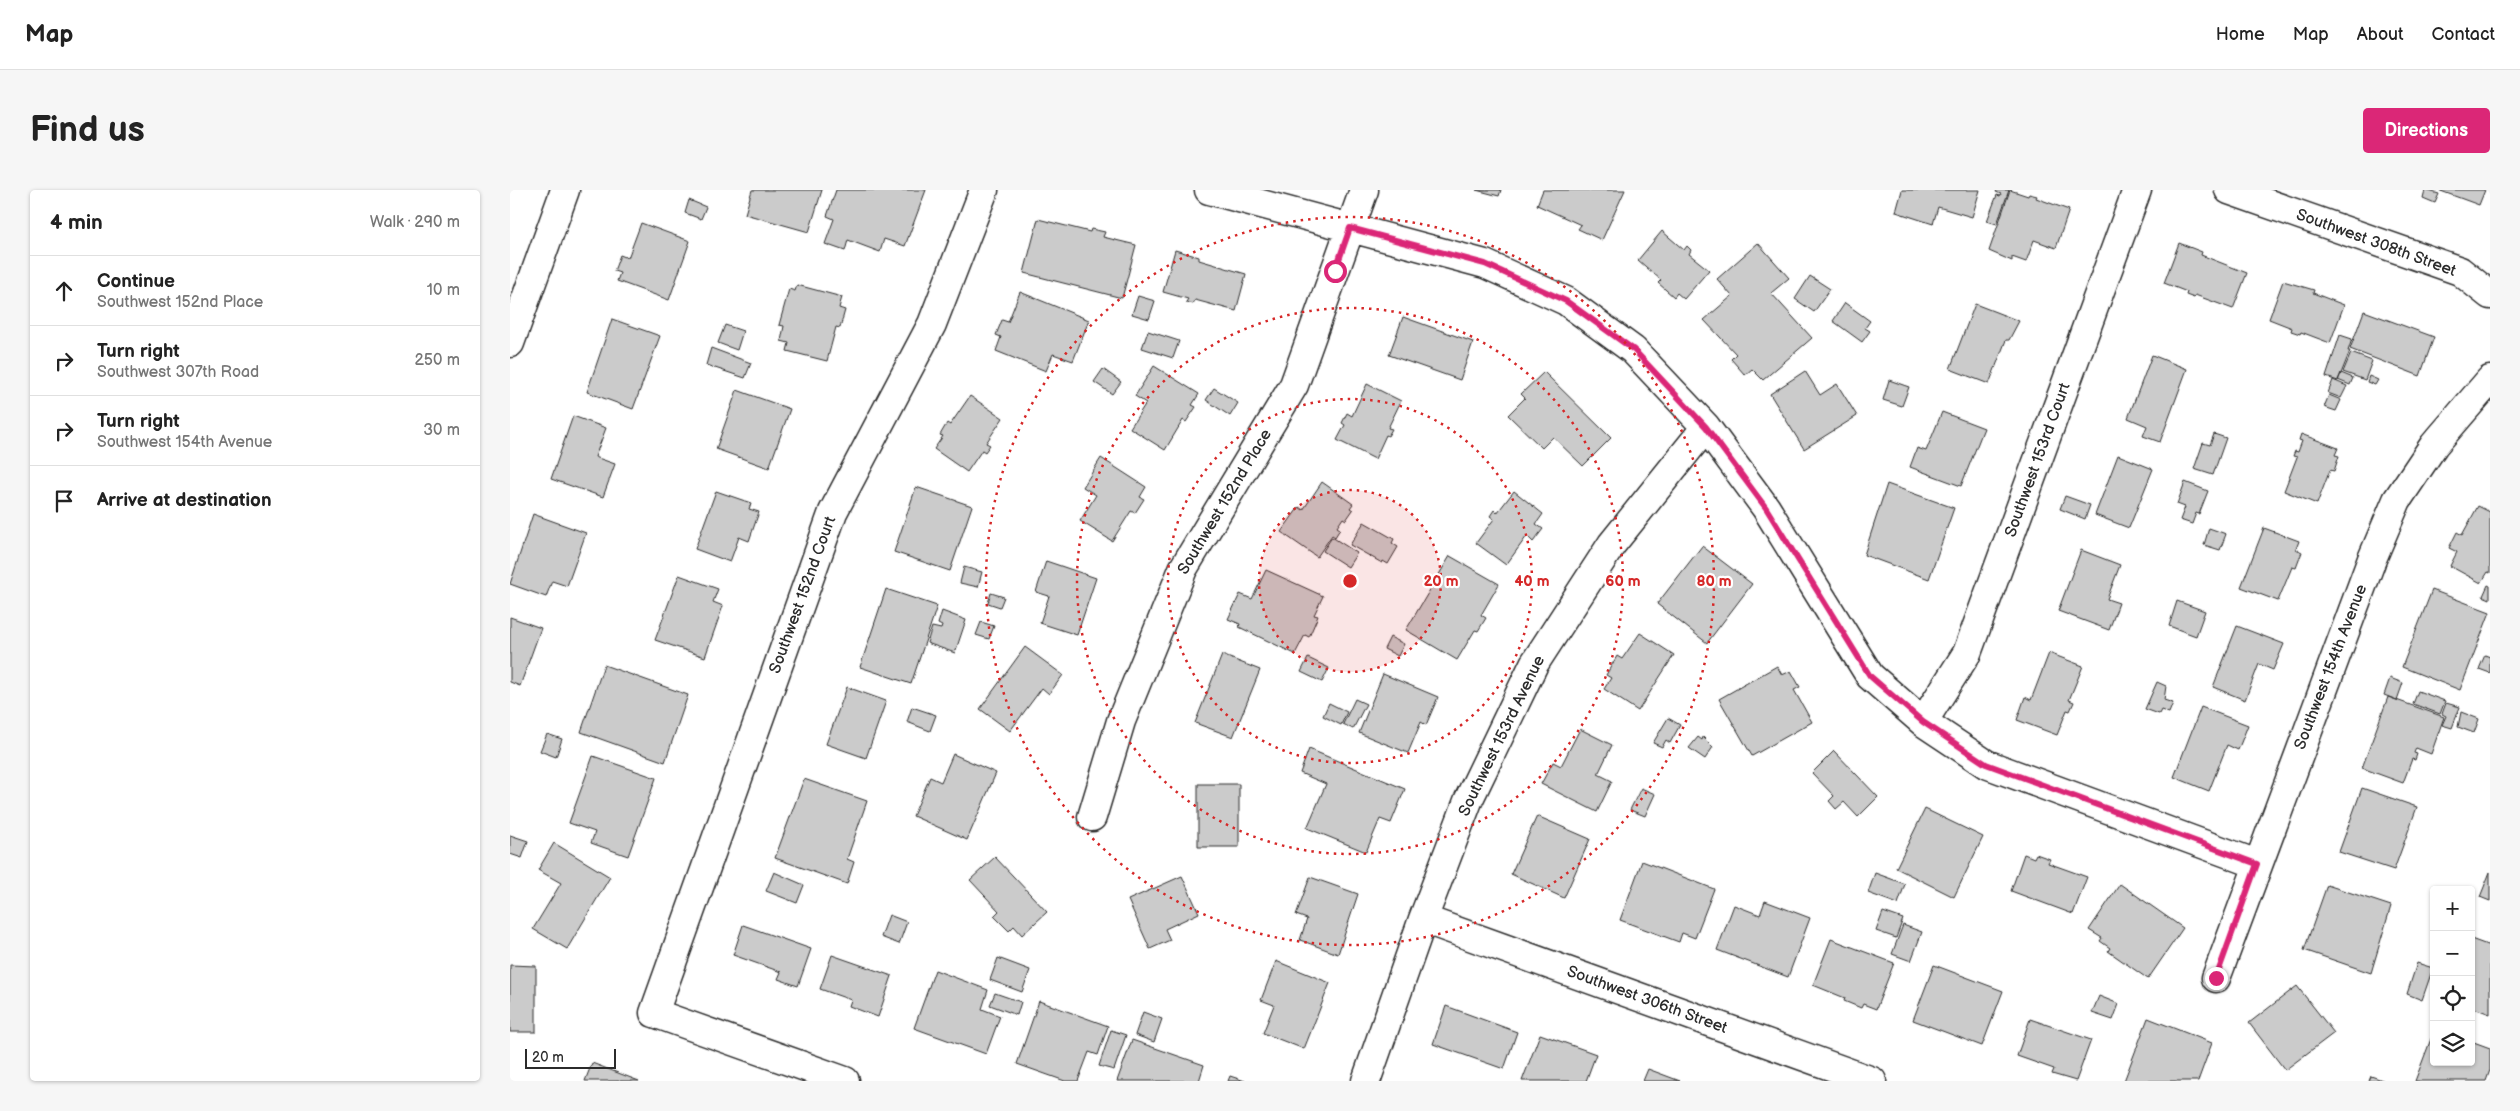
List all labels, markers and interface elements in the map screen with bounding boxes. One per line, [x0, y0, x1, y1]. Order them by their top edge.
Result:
text: Map [25, 20, 73, 49]
text: Home [2216, 24, 2265, 45]
text: Map [2293, 24, 2329, 45]
text: About [2357, 24, 2404, 45]
text: Contact [2432, 24, 2495, 45]
button: Directions [2363, 108, 2490, 153]
text: Find us [30, 109, 145, 152]
street label: Southwest 308th Street [2293, 205, 2459, 281]
text: 4 min [50, 210, 103, 235]
text: Walk · 290 m [370, 213, 460, 232]
route start [1324, 260, 1347, 283]
text: Continue [97, 270, 175, 293]
icon: ahead [50, 277, 78, 305]
text: 10 m [427, 281, 460, 300]
text: Southwest 152nd Place [97, 293, 263, 312]
text: Turn right [97, 340, 180, 363]
icon: right [50, 347, 78, 375]
text: 250 m [414, 351, 460, 370]
text: Southwest 307th Road [97, 363, 259, 382]
street label: Southwest 153rd Court [2001, 380, 2075, 540]
text: Turn right [97, 410, 180, 433]
icon: right [50, 417, 78, 445]
text: 30 m [423, 421, 460, 440]
street label: Southwest 152nd Place [1174, 425, 1276, 578]
text: Southwest 154th Avenue [97, 433, 272, 452]
icon: arrive [50, 487, 78, 515]
text: Arrive at destination [97, 489, 272, 512]
street label: Southwest 152nd Court [766, 514, 840, 676]
centre of rings [1341, 572, 1359, 590]
text: 20 m [1424, 572, 1459, 591]
text: 40 m [1514, 572, 1550, 591]
text: 60 m [1605, 572, 1641, 591]
text: 80 m [1696, 572, 1732, 591]
street label: Southwest 154th Avenue [2291, 581, 2371, 752]
street label: Southwest 153rd Avenue [1455, 652, 1549, 819]
map controls [2430, 886, 2475, 1066]
button: + [2430, 886, 2475, 931]
button: − [2430, 931, 2475, 976]
street label: Southwest 306th Street [1564, 962, 1730, 1038]
route end [2205, 967, 2228, 990]
button: locate [2430, 976, 2475, 1021]
button: layers [2430, 1021, 2475, 1066]
scale bar [525, 1046, 616, 1069]
text: 20 m [532, 1049, 564, 1066]

